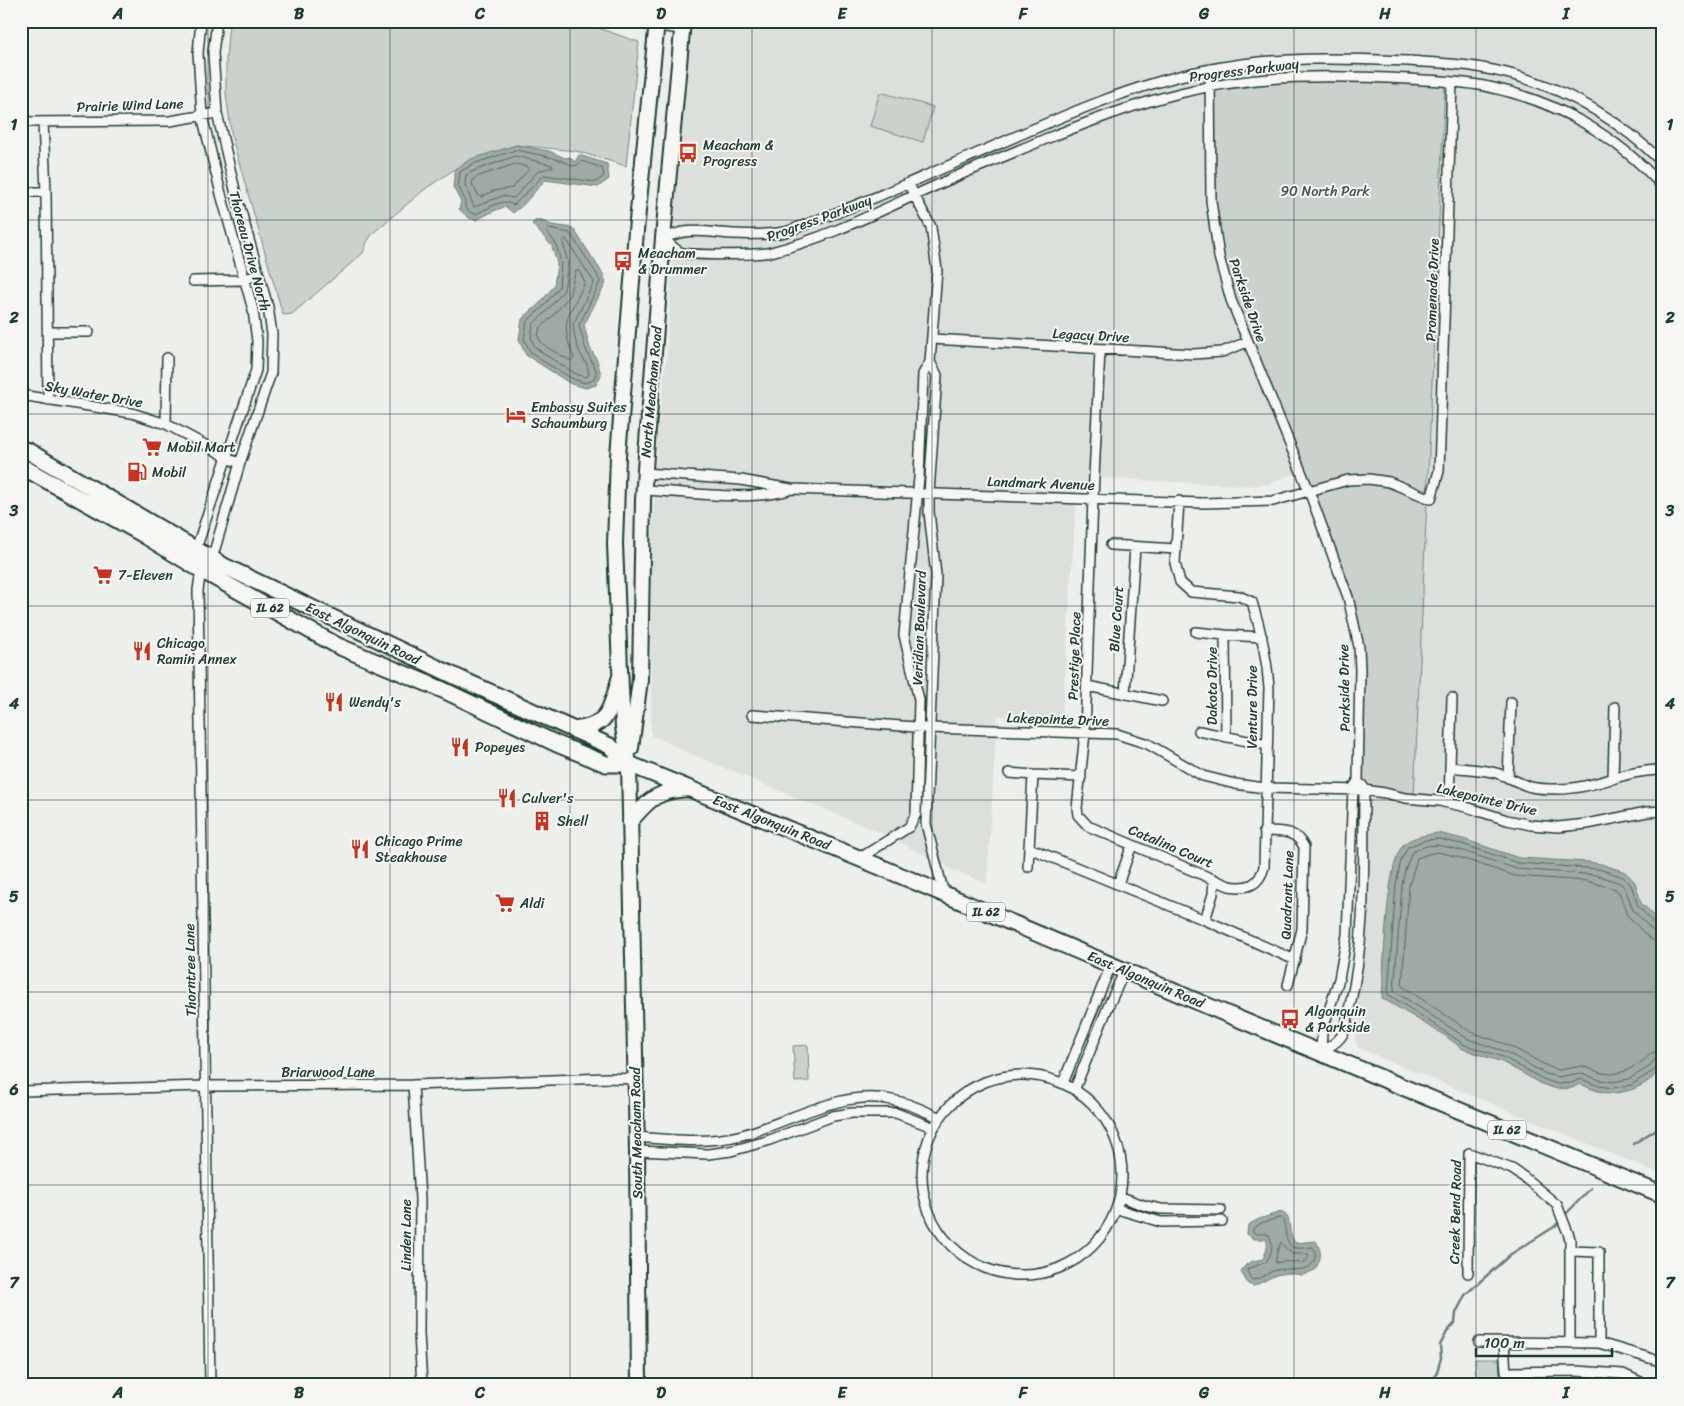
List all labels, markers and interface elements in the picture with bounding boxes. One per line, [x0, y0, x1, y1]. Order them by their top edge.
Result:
text: A [112, 0, 123, 28]
text: B [294, 0, 305, 28]
text: C [474, 0, 486, 28]
text: D [656, 0, 666, 28]
text: E [838, 0, 848, 28]
text: F [1018, 0, 1029, 28]
text: G [1198, 0, 1210, 28]
text: H [1378, 0, 1391, 28]
text: I [1562, 0, 1571, 28]
street label: Progress Parkway [1188, 51, 1301, 90]
street label: Prairie Wind Lane [76, 91, 184, 120]
text: 1 [11, 110, 18, 139]
text: 1 [1667, 110, 1674, 139]
place label: Meacham & Progress [703, 133, 773, 174]
bus stop icon: Meacham & Progress [677, 142, 699, 164]
park label: 90 North Park [1280, 179, 1370, 204]
street label: Thoreau Drive North [221, 188, 278, 314]
street label: Progress Parkway [763, 188, 876, 249]
street label: Promenade Drive [1418, 238, 1447, 342]
place label: Meacham & Drummer [638, 241, 708, 282]
bus stop icon: Meacham & Drummer [612, 250, 634, 272]
street label: Parkside Drive [1221, 255, 1274, 346]
text: 2 [8, 303, 19, 332]
text: 2 [1664, 303, 1675, 332]
street label: Legacy Drive [1052, 321, 1130, 350]
street label: North Meacham Road [633, 324, 670, 459]
street label: Sky Water Drive [43, 374, 145, 415]
place label: Embassy Suites Schaumburg [531, 395, 627, 436]
hotel icon: Embassy Suites Schaumburg [505, 404, 527, 426]
place label: Mobil Mart [167, 435, 236, 460]
supermarket icon: Mobil Mart [141, 436, 163, 458]
place label: Mobil [152, 460, 187, 485]
fuel station icon: Mobil [126, 461, 148, 483]
street label: Landmark Avenue [987, 469, 1095, 498]
text: 3 [9, 496, 19, 525]
text: 3 [1665, 496, 1675, 525]
place label: 7-Eleven [118, 563, 173, 588]
supermarket icon: 7-Eleven [92, 564, 114, 586]
street label: Veridian Boulevard [905, 569, 934, 686]
street label: Blue Court [1102, 585, 1131, 653]
street label: East Algonquin Road [301, 595, 426, 673]
road number: IL 62 [251, 598, 289, 618]
street label: Prestige Place [1060, 611, 1089, 701]
place label: Chicago Ramin Annex [157, 631, 237, 672]
restaurant icon: Chicago Ramin Annex [131, 640, 153, 662]
street label: Parkside Drive [1331, 644, 1358, 732]
street label: Dakota Drive [1200, 647, 1225, 725]
street label: Venture Drive [1240, 665, 1265, 749]
text: 4 [8, 689, 19, 718]
text: 4 [1664, 689, 1675, 718]
place label: Wendy's [349, 690, 401, 715]
restaurant icon: Wendy's [323, 691, 345, 713]
street label: Lakepointe Drive [1006, 705, 1110, 734]
place label: Popeyes [475, 735, 525, 760]
restaurant icon: Popeyes [449, 736, 471, 758]
street label: Lakepointe Drive [1434, 776, 1540, 823]
place label: Culver's [522, 786, 574, 811]
restaurant icon: Culver's [496, 787, 518, 809]
street label: East Algonquin Road [709, 787, 836, 858]
place label: Shell [557, 809, 589, 834]
building icon: Shell [531, 810, 553, 832]
street label: Catalina Court [1124, 817, 1217, 876]
place label: Chicago Prime Steakhouse [375, 829, 463, 870]
restaurant icon: Chicago Prime Steakhouse [349, 838, 371, 860]
street label: Quadrant Lane [1273, 850, 1302, 940]
text: 5 [9, 882, 19, 911]
text: 5 [1665, 882, 1675, 911]
place label: Aldi [519, 891, 546, 916]
supermarket icon: Aldi [494, 892, 516, 914]
road number: IL 62 [967, 902, 1005, 922]
street label: Thorntree Lane [177, 923, 204, 1017]
street label: East Algonquin Road [1083, 943, 1210, 1016]
place label: Algonquin & Parkside [1304, 999, 1370, 1040]
bus stop icon: Algonquin & Parkside [1279, 1008, 1301, 1030]
street label: Briarwood Lane [281, 1060, 375, 1085]
street label: South Meacham Road [623, 1065, 650, 1199]
text: 6 [8, 1075, 19, 1104]
text: 6 [1664, 1075, 1675, 1104]
road number: IL 62 [1488, 1120, 1526, 1140]
street label: Creek Bend Road [1442, 1158, 1469, 1264]
street label: Linden Lane [394, 1199, 419, 1271]
text: 7 [9, 1268, 20, 1297]
text: 7 [1665, 1268, 1676, 1297]
scale bar [1476, 1326, 1613, 1358]
text: 100 m [1484, 1330, 1525, 1356]
text: A [112, 1378, 123, 1406]
text: B [294, 1378, 305, 1406]
text: C [474, 1378, 486, 1406]
text: D [656, 1378, 666, 1406]
text: E [838, 1378, 848, 1406]
text: F [1018, 1378, 1029, 1406]
text: G [1198, 1378, 1210, 1406]
text: H [1378, 1378, 1391, 1406]
text: I [1562, 1378, 1571, 1406]

